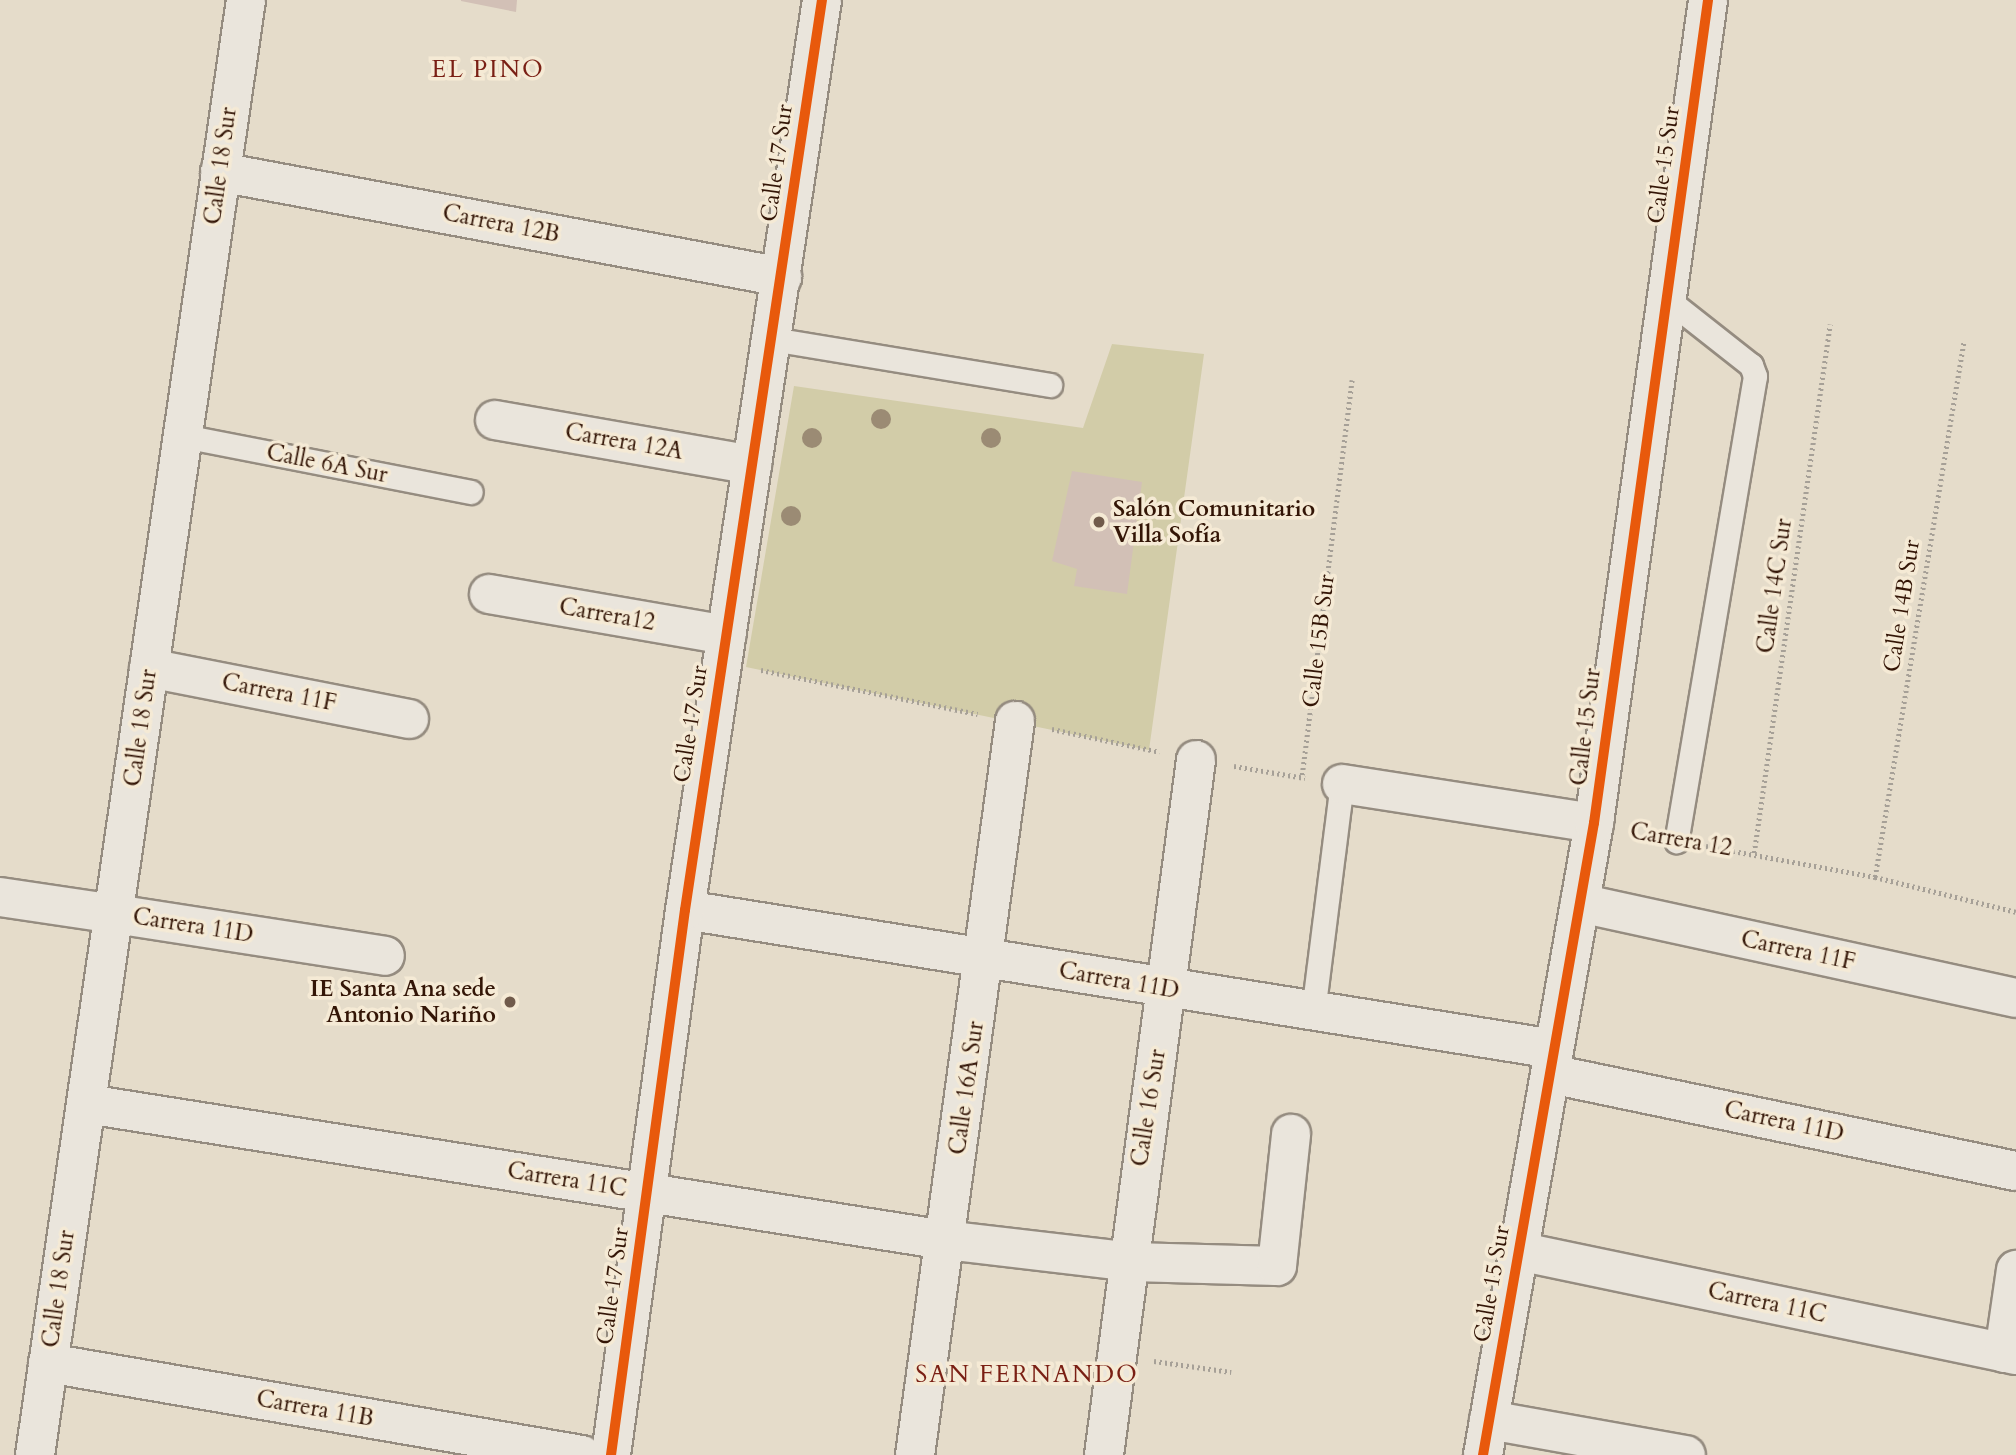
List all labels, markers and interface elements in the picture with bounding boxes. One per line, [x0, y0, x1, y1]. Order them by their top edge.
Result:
district label: EL PINO [432, 56, 544, 84]
street label: Calle 17 Sur [755, 103, 799, 223]
street label: Calle 15 Sur [1642, 105, 1686, 225]
street label: Calle 18 Sur [199, 106, 243, 226]
street label: Carrera 12B [440, 199, 562, 249]
street label: Carrera 12A [563, 418, 685, 466]
street label: Calle 6A Sur [264, 439, 390, 489]
place label: Salón Comunitario Villa Sofía [1113, 495, 1315, 549]
marker: Salón Comunitario Villa Sofía [1091, 514, 1107, 530]
street label: Calle 14C Sur [1752, 517, 1798, 655]
street label: Calle 14B Sur [1878, 538, 1926, 674]
street label: Calle 15B Sur [1297, 573, 1341, 709]
street label: Carrera12 [557, 593, 657, 637]
street label: Calle 17 Sur [668, 664, 714, 784]
street label: Calle 15 Sur [1565, 667, 1607, 787]
street label: Calle 18 Sur [119, 668, 163, 788]
street label: Carrera 11F [219, 668, 339, 718]
street label: Carrera 12 [1628, 817, 1734, 863]
street label: Carrera 11D [131, 903, 255, 949]
street label: Carrera 11F [1738, 925, 1858, 977]
street label: Carrera 11D [1057, 957, 1181, 1005]
place label: IE Santa Ana sede Antonio Nariño [310, 975, 496, 1029]
marker: IE Santa Ana sede Antonio Nariño [502, 994, 518, 1010]
street label: Calle 16A Sur [944, 1019, 990, 1157]
street label: Calle 16 Sur [1126, 1048, 1172, 1168]
street label: Carrera 11D [1722, 1096, 1846, 1148]
street label: Carrera 11C [505, 1157, 629, 1203]
street label: Calle 15 Sur [1468, 1223, 1516, 1345]
street label: Calle 17 Sur [591, 1226, 635, 1346]
street label: Calle 18 Sur [37, 1229, 81, 1349]
street label: Carrera 11C [1705, 1277, 1829, 1329]
district label: SAN FERNANDO [917, 1361, 1137, 1389]
street label: Carrera 11B [254, 1385, 376, 1433]

